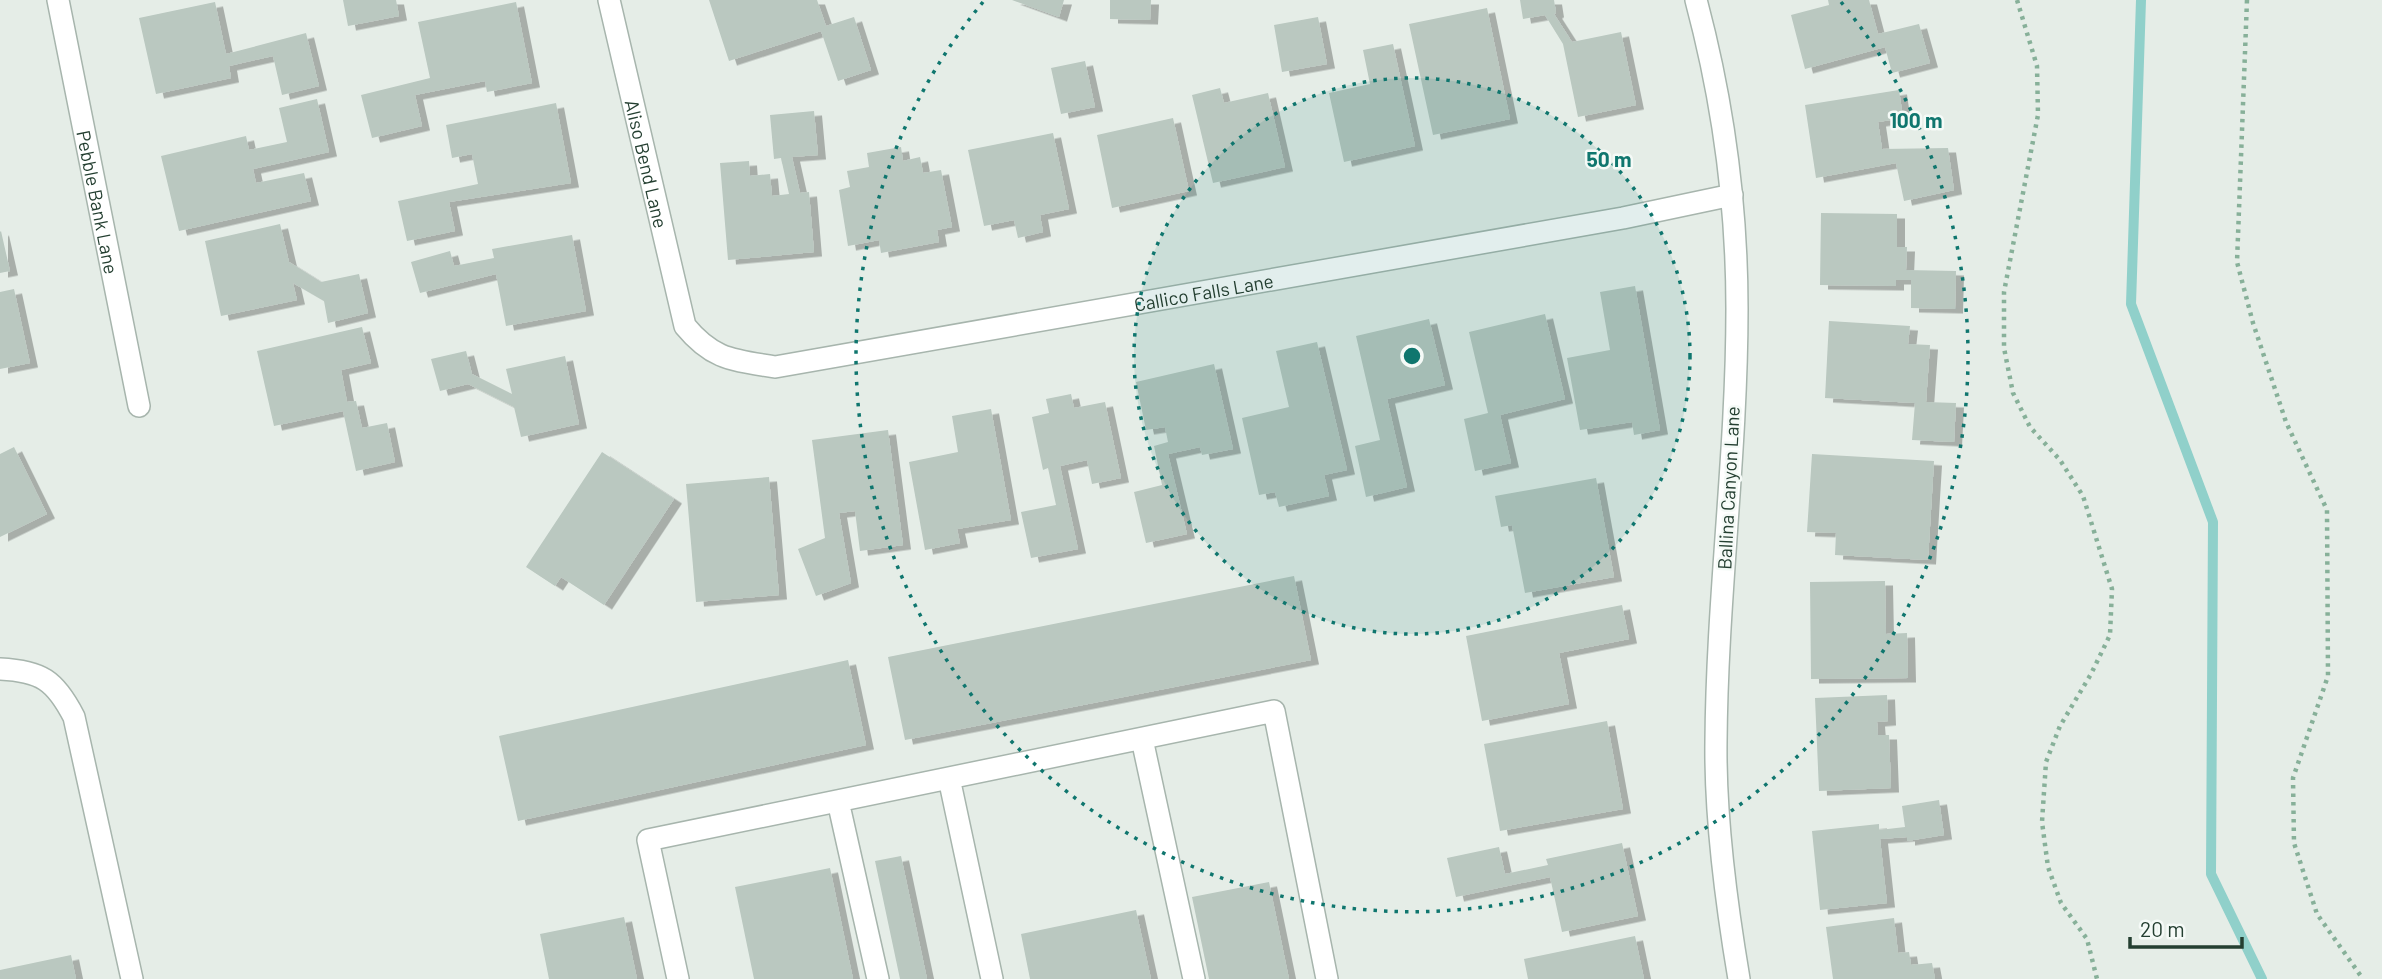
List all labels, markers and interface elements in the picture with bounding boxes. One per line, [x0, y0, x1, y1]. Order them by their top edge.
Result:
street label: Aliso Bend Lane [621, 97, 673, 230]
text: 100 m [1889, 107, 1943, 132]
street label: Pebble Bank Lane [73, 128, 124, 276]
text: 50 m [1586, 146, 1632, 171]
street label: Callico Falls Lane [1132, 268, 1275, 315]
centre of rings [1400, 344, 1424, 368]
street label: Ballina Canyon Lane [1712, 406, 1744, 570]
scale bar [2130, 906, 2242, 950]
text: 20 m [2140, 916, 2185, 941]

